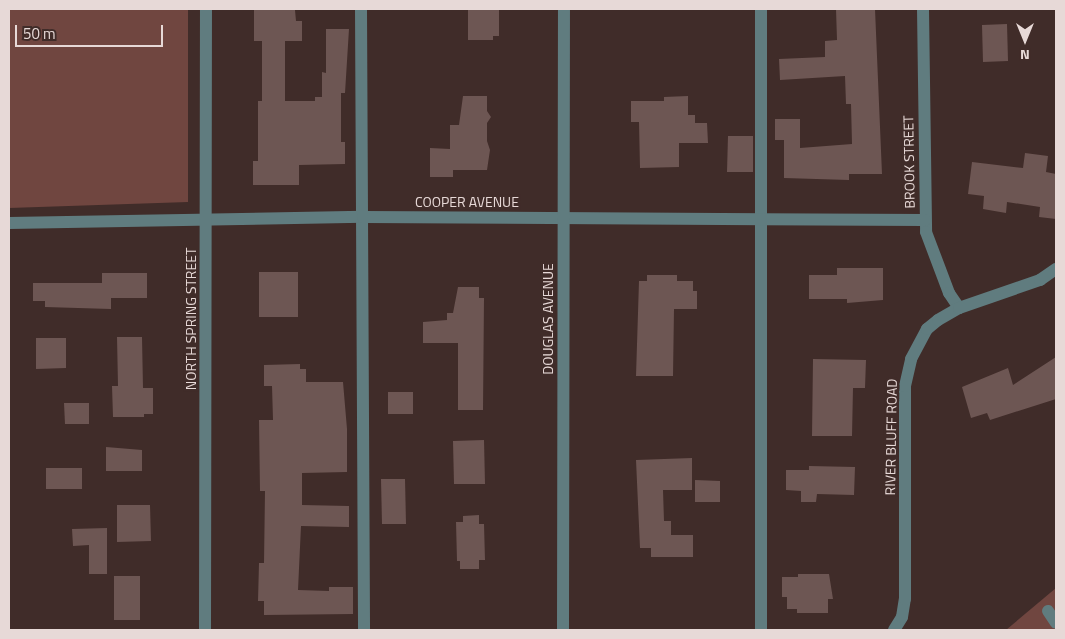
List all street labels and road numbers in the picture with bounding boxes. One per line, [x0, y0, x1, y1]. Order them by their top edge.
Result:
street label: BROOK STREET [900, 115, 918, 209]
street label: COOPER AVENUE [415, 194, 519, 210]
street label: NORTH SPRING STREET [183, 248, 199, 390]
street label: DOUGLAS AVENUE [540, 263, 556, 375]
street label: RIVER BLUFF ROAD [882, 379, 900, 495]

